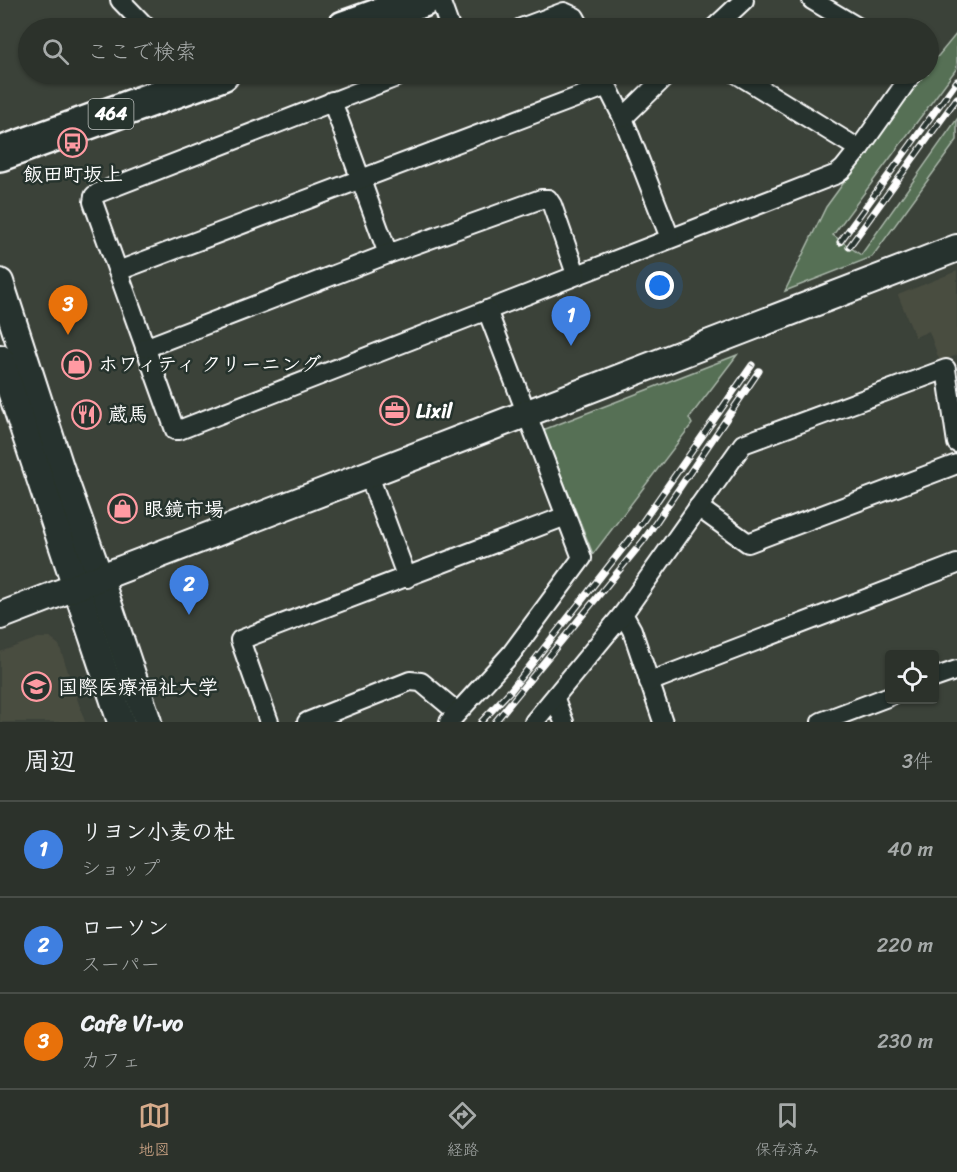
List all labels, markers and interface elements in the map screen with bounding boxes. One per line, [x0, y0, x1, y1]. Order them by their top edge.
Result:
search box [18, 18, 939, 84]
text: ここで検索 [87, 32, 197, 71]
icon: search [39, 35, 72, 68]
road number: 464 [88, 99, 134, 129]
bus stop icon: 飯田町坂上 [57, 127, 89, 159]
place label: 飯田町坂上 [23, 157, 123, 192]
your location [645, 271, 674, 300]
pin: 3 [48, 286, 88, 335]
pin: 1 [552, 296, 590, 346]
place label: ホワィティ クリーニング [98, 347, 321, 382]
shop icon: ホワィティ クリーニング [61, 348, 93, 380]
place label: Lixil [416, 394, 453, 429]
office icon: Lixil [379, 395, 411, 427]
place label: 蔵馬 [108, 397, 148, 432]
restaurant icon: 蔵馬 [71, 398, 103, 430]
place label: 眼鏡市場 [144, 492, 224, 527]
shop icon: 眼鏡市場 [107, 493, 139, 525]
pin: 2 [170, 566, 208, 615]
map controls [885, 650, 939, 704]
button: locate [885, 650, 939, 704]
place label: 国際医療福祉大学 [58, 670, 218, 705]
school or university icon: 国際医療福祉大学 [21, 671, 53, 703]
text: 周辺 [24, 738, 76, 784]
text: 3件 [902, 744, 933, 779]
text: リヨン小麦の杜 [81, 812, 235, 851]
text: 1 [39, 832, 48, 867]
text: 40 m [887, 832, 933, 867]
text: ショップ [81, 851, 160, 886]
text: ローソン [81, 908, 169, 947]
text: 2 [38, 928, 49, 963]
text: 220 m [877, 928, 933, 963]
text: スーパー [81, 947, 160, 982]
text: Cafe Vi-vo [81, 1004, 183, 1043]
text: 3 [38, 1024, 49, 1059]
text: 230 m [877, 1024, 933, 1059]
text: カフェ [81, 1043, 141, 1078]
tab: 地図 [138, 1099, 171, 1164]
tab: 経路 [446, 1099, 479, 1164]
tab: 保存済み [755, 1099, 819, 1164]

